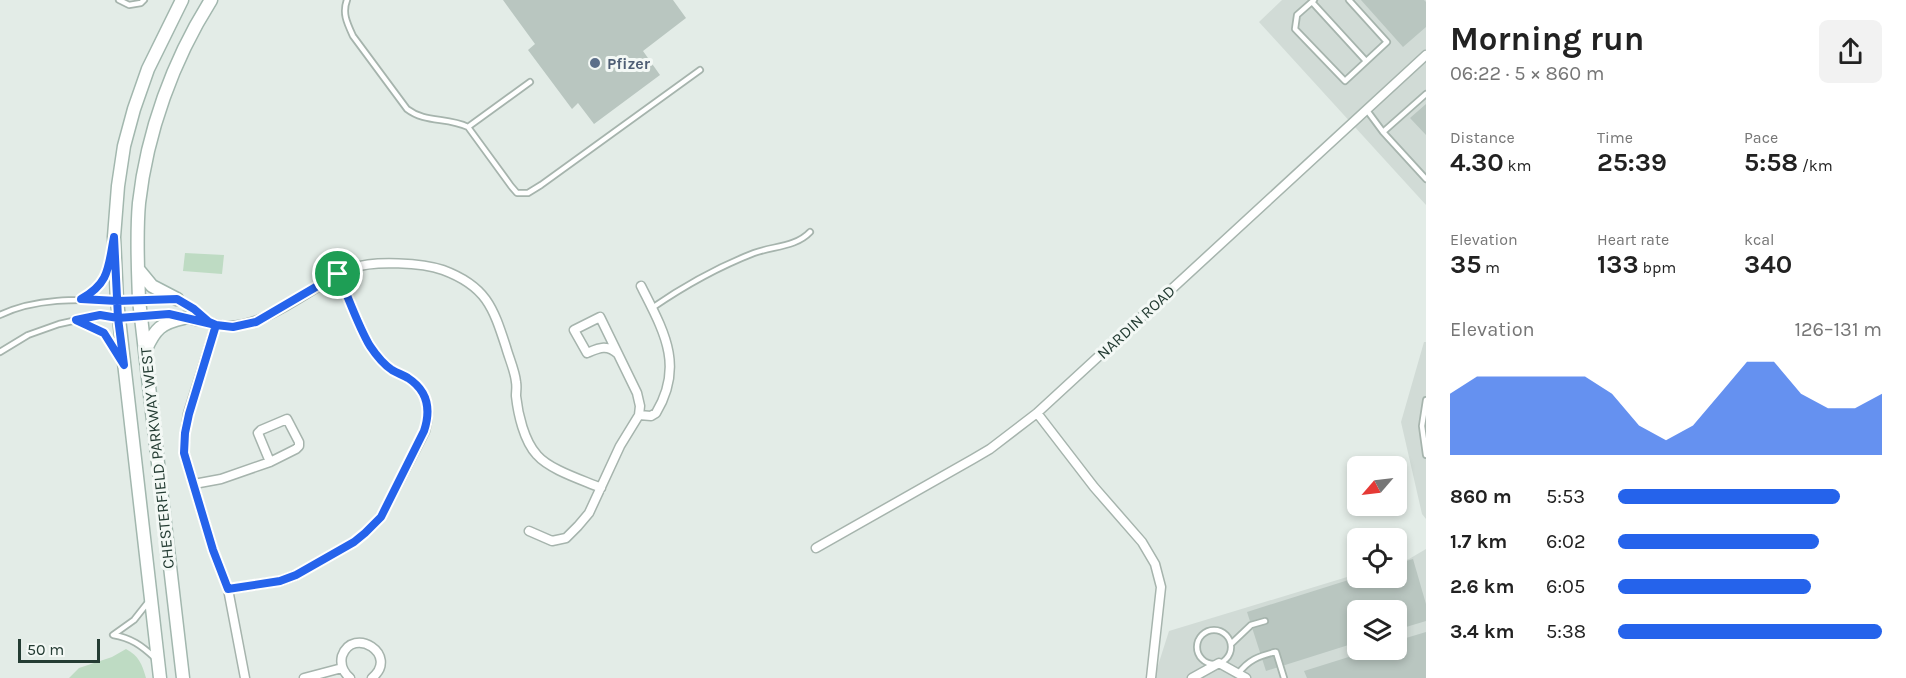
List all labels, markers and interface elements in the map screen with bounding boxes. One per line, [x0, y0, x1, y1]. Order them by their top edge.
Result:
text: Morning run [1450, 20, 1644, 58]
button: share [1819, 20, 1882, 83]
place label: Pfizer [607, 54, 651, 73]
marker: Pfizer [588, 56, 602, 70]
text: 06:22 · 5 × 860 m [1450, 62, 1605, 85]
text: Distance [1450, 128, 1515, 147]
text: Time [1597, 128, 1633, 147]
text: Pace [1744, 128, 1778, 147]
text: 4.30 [1450, 147, 1504, 178]
text: 25:39 [1597, 147, 1667, 178]
text: 5:58 [1744, 147, 1798, 178]
text: km [1504, 156, 1531, 175]
text: /km [1798, 156, 1833, 175]
text: Elevation [1450, 230, 1518, 249]
text: Heart rate [1597, 230, 1669, 249]
text: kcal [1744, 230, 1775, 249]
pin [312, 248, 363, 299]
text: 35 [1450, 249, 1481, 280]
text: 133 [1597, 249, 1639, 280]
text: 340 [1744, 249, 1792, 280]
icon: arrive [321, 257, 354, 290]
text: m [1481, 258, 1500, 277]
text: bpm [1639, 258, 1676, 277]
street label: NARDIN ROAD [1093, 281, 1179, 363]
text: Elevation [1450, 318, 1535, 341]
text: 126–131 m [1794, 318, 1882, 341]
street label: CHESTERFIELD PARKWAY WEST [136, 346, 178, 570]
north arrow [1347, 456, 1407, 516]
map controls [1347, 456, 1407, 660]
text: 860 m [1450, 485, 1512, 508]
text: 5:53 [1546, 485, 1585, 508]
button: locate [1347, 528, 1407, 588]
text: 1.7 km [1450, 530, 1507, 553]
text: 6:02 [1546, 530, 1586, 553]
text: 2.6 km [1450, 575, 1514, 598]
text: 6:05 [1546, 575, 1585, 598]
button: layers [1347, 600, 1407, 660]
text: 3.4 km [1450, 620, 1515, 643]
text: 5:38 [1546, 620, 1586, 643]
scale bar [18, 636, 100, 664]
text: 50 m [27, 640, 64, 659]

